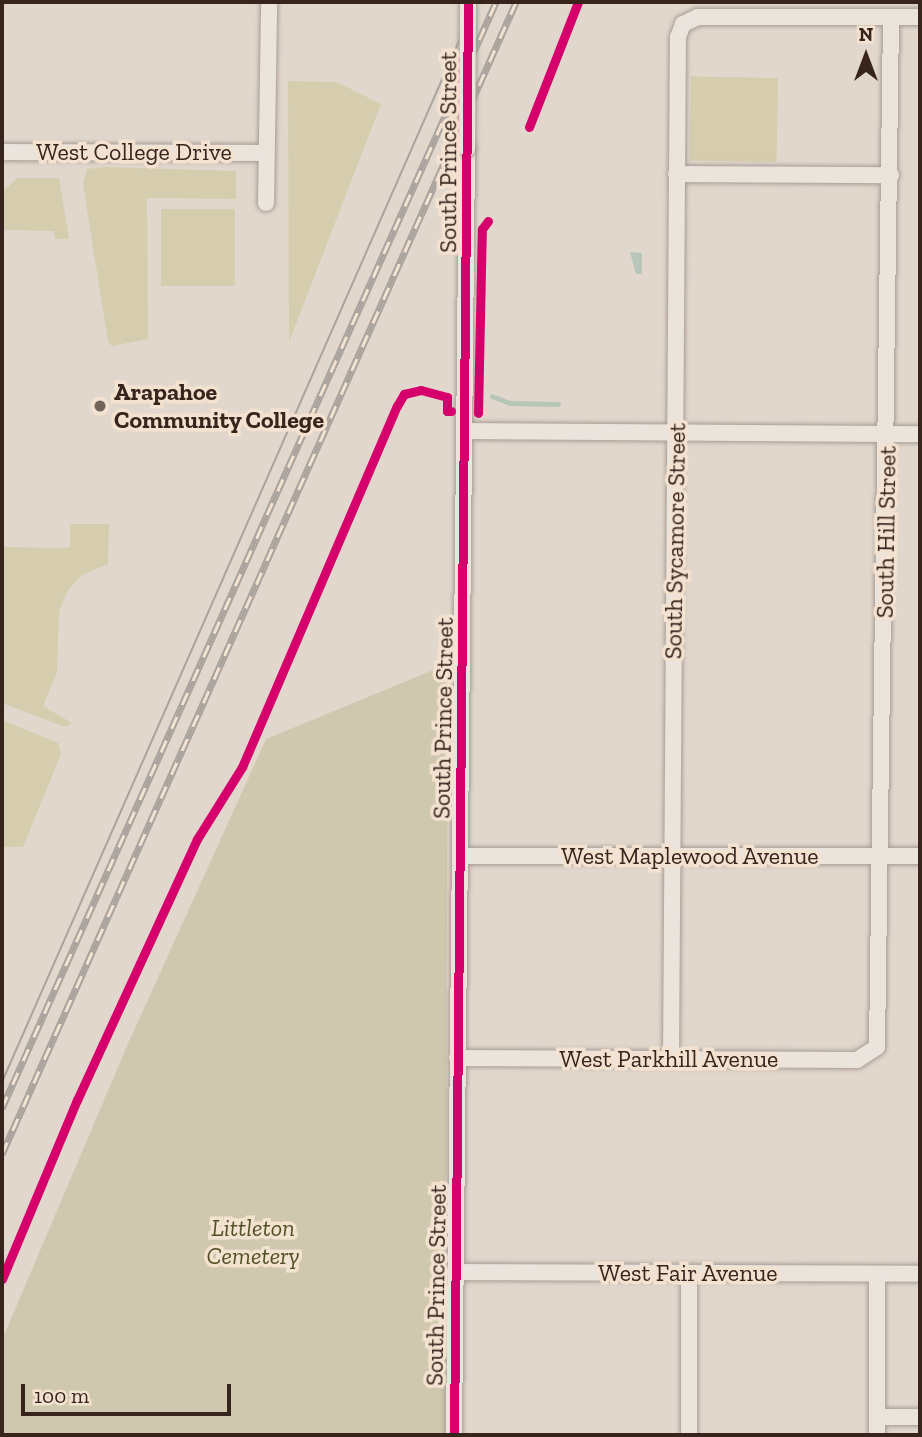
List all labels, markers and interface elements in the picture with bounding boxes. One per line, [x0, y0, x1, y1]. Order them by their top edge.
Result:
north arrow [831, 21, 901, 91]
text: N [859, 23, 873, 46]
street label: South Prince Street [434, 51, 462, 253]
street label: West College Drive [36, 138, 232, 166]
place label: Arapahoe Community College [114, 378, 325, 434]
marker: Arapahoe Community College [92, 398, 108, 414]
street label: South Sycamore Street [659, 422, 691, 660]
street label: South Hill Street [870, 445, 902, 619]
street label: South Prince Street [427, 617, 459, 819]
street label: West Maplewood Avenue [561, 842, 819, 870]
street label: West Parkhill Avenue [559, 1045, 779, 1073]
street label: South Prince Street [420, 1184, 452, 1386]
park label: Littleton Cemetery [206, 1214, 300, 1270]
street label: West Fair Avenue [598, 1259, 778, 1287]
scale bar [24, 1370, 234, 1414]
text: 100 m [34, 1383, 89, 1408]

